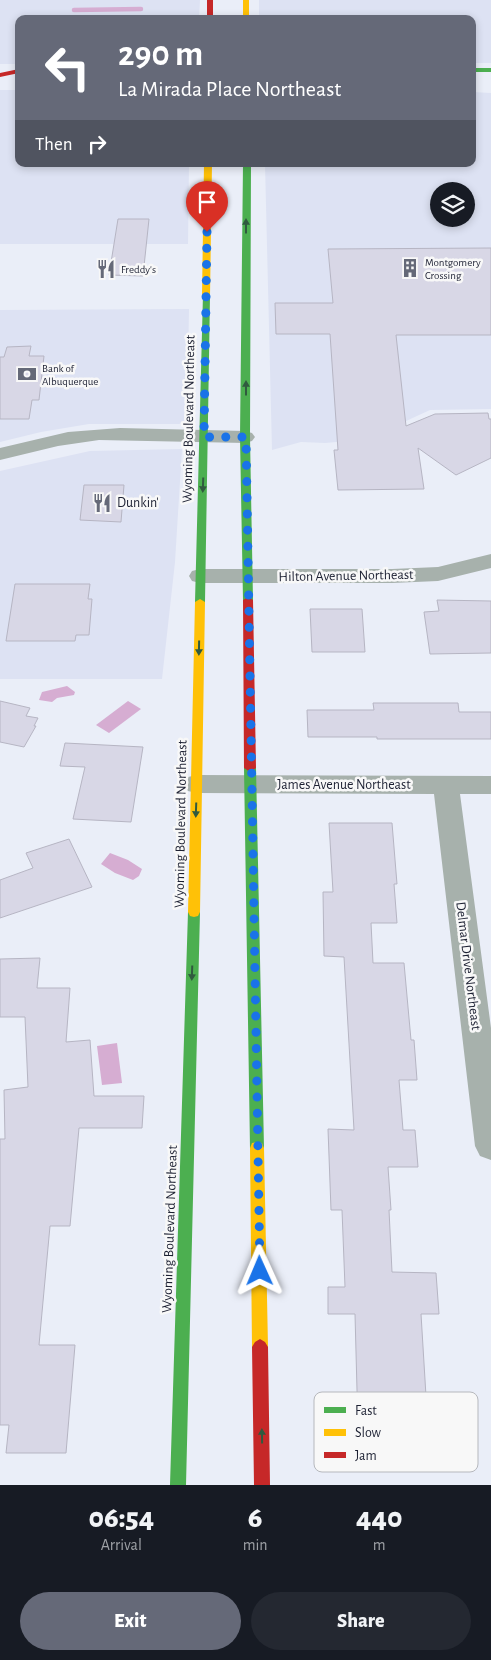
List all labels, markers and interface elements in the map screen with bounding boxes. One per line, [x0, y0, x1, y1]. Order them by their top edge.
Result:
icon: left [35, 35, 100, 100]
text: 290 m [118, 37, 203, 72]
text: La Mirada Place Northeast [118, 78, 341, 100]
icon: right [83, 130, 111, 158]
text: Then [35, 135, 73, 154]
pin [186, 181, 228, 232]
map controls [430, 182, 475, 227]
button: layers [430, 182, 475, 227]
icon: arrive [193, 188, 221, 216]
one-way arrow [242, 217, 250, 233]
building icon: Montgomery Crossing [399, 257, 421, 279]
place label: Montgomery Crossing [425, 257, 481, 281]
restaurant icon: Freddy's [95, 258, 117, 280]
place label: Freddy's [121, 264, 156, 275]
street label: Wyoming Boulevard Northeast [181, 334, 197, 503]
bank icon: Bank of Albuquerque [16, 363, 38, 385]
place label: Bank of Albuquerque [42, 363, 98, 387]
one-way arrow [242, 380, 250, 396]
one-way arrow [198, 478, 206, 494]
restaurant icon: Dunkin' [91, 492, 113, 514]
place label: Dunkin' [117, 496, 159, 510]
street label: Hilton Avenue Northeast [278, 568, 414, 584]
one-way arrow [195, 640, 203, 656]
street label: Wyoming Boulevard Northeast [173, 739, 189, 908]
street label: James Avenue Northeast [277, 778, 411, 792]
one-way arrow [192, 803, 200, 819]
street label: Delmar Drive Northeast [453, 901, 483, 1032]
one-way arrow [188, 965, 196, 981]
street label: Wyoming Boulevard Northeast [160, 1144, 180, 1313]
position arrow [233, 1244, 285, 1296]
legend [314, 1392, 478, 1472]
text: Fast [355, 1404, 377, 1418]
text: Slow [355, 1426, 382, 1440]
one-way arrow [258, 1428, 266, 1444]
text: Jam [355, 1449, 377, 1463]
text: 06:54 [89, 1503, 154, 1533]
text: 6 [248, 1503, 262, 1533]
text: 440 [356, 1503, 402, 1533]
text: Arrival [101, 1537, 142, 1553]
text: min [243, 1537, 268, 1553]
text: m [373, 1537, 386, 1553]
button: Exit [20, 1592, 241, 1650]
button: Share [251, 1592, 471, 1650]

